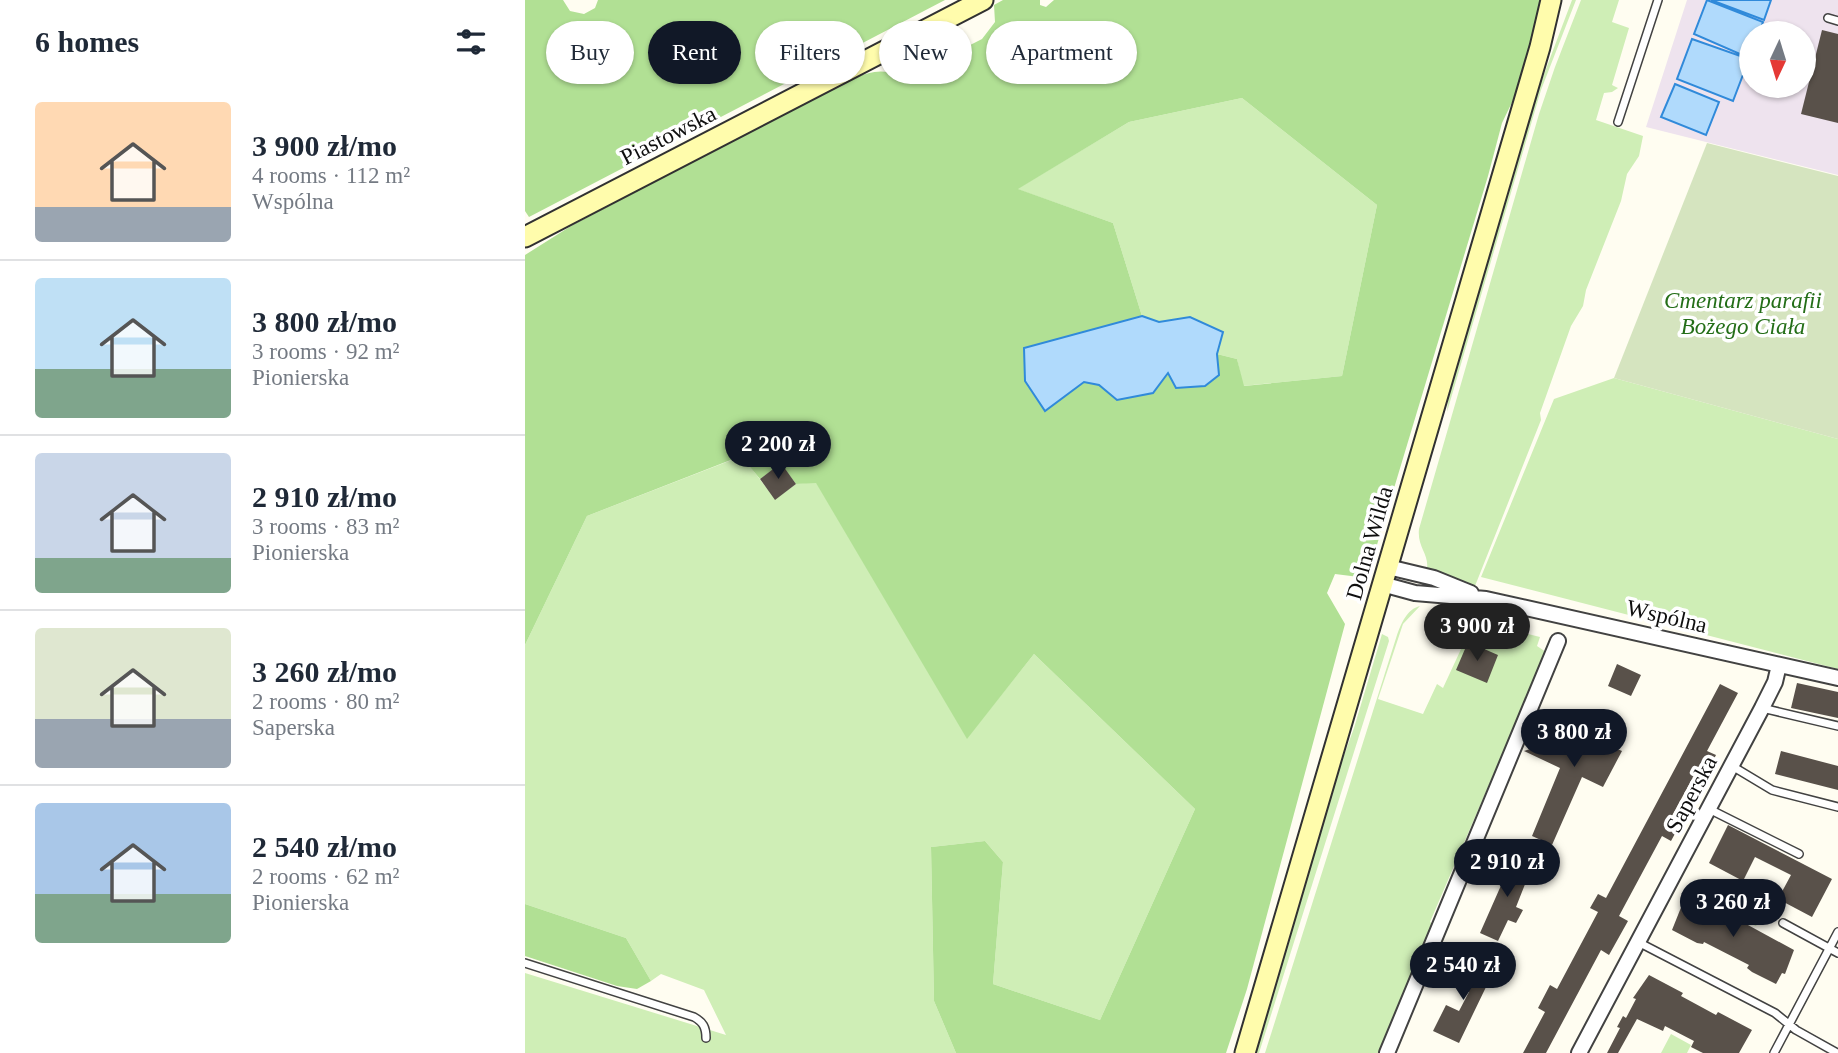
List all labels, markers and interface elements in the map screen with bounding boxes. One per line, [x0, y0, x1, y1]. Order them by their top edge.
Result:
chip: Buy [546, 21, 634, 84]
chip: Rent [648, 21, 741, 84]
chip: Filters [755, 21, 865, 84]
chip: New [879, 21, 972, 84]
chip: Apartment [986, 21, 1137, 84]
north arrow [1739, 21, 1817, 98]
map controls [1739, 21, 1816, 98]
icon: filters [452, 23, 490, 61]
text: 6 homes [35, 25, 139, 58]
street label: Piastowska [616, 101, 720, 170]
text: 3 900 zł/mo [252, 129, 397, 162]
icon: home [91, 130, 175, 214]
text: 4 rooms · 112 m² [252, 163, 410, 188]
text: Wspólna [252, 189, 334, 214]
park label: Cmentarz parafii Bożego Ciała [1664, 288, 1822, 339]
text: 3 800 zł/mo [252, 305, 397, 338]
icon: home [91, 306, 175, 390]
text: 3 rooms · 92 m² [252, 339, 399, 364]
text: Pionierska [252, 365, 349, 390]
pin: 2 200 zł [706, 421, 850, 481]
text: 2 200 zł [741, 431, 815, 456]
text: 2 910 zł/mo [252, 480, 397, 513]
icon: home [91, 481, 175, 565]
street label: Dolna Wilda [1341, 484, 1398, 603]
text: 3 rooms · 83 m² [252, 514, 399, 539]
text: Pionierska [252, 540, 349, 565]
street label: Wspólna [1624, 595, 1710, 638]
pin: 3 900 zł [1405, 604, 1549, 663]
text: 3 900 zł [1440, 613, 1514, 638]
text: 3 260 zł/mo [252, 655, 397, 688]
icon: home [91, 656, 175, 740]
text: 2 rooms · 80 m² [252, 689, 399, 714]
pin: 3 800 zł [1502, 710, 1646, 769]
text: Saperska [252, 715, 335, 740]
text: 3 800 zł [1537, 719, 1611, 744]
street label: Saperska [1661, 752, 1722, 837]
text: 2 540 zł/mo [252, 830, 397, 863]
icon: home [91, 831, 175, 915]
pin: 2 910 zł [1435, 839, 1579, 899]
text: 2 910 zł [1470, 849, 1544, 874]
text: 2 rooms · 62 m² [252, 864, 399, 889]
pin: 3 260 zł [1661, 880, 1805, 939]
text: 3 260 zł [1696, 889, 1770, 914]
text: Pionierska [252, 890, 349, 915]
pin: 2 540 zł [1391, 942, 1535, 1002]
text: 2 540 zł [1426, 952, 1500, 977]

